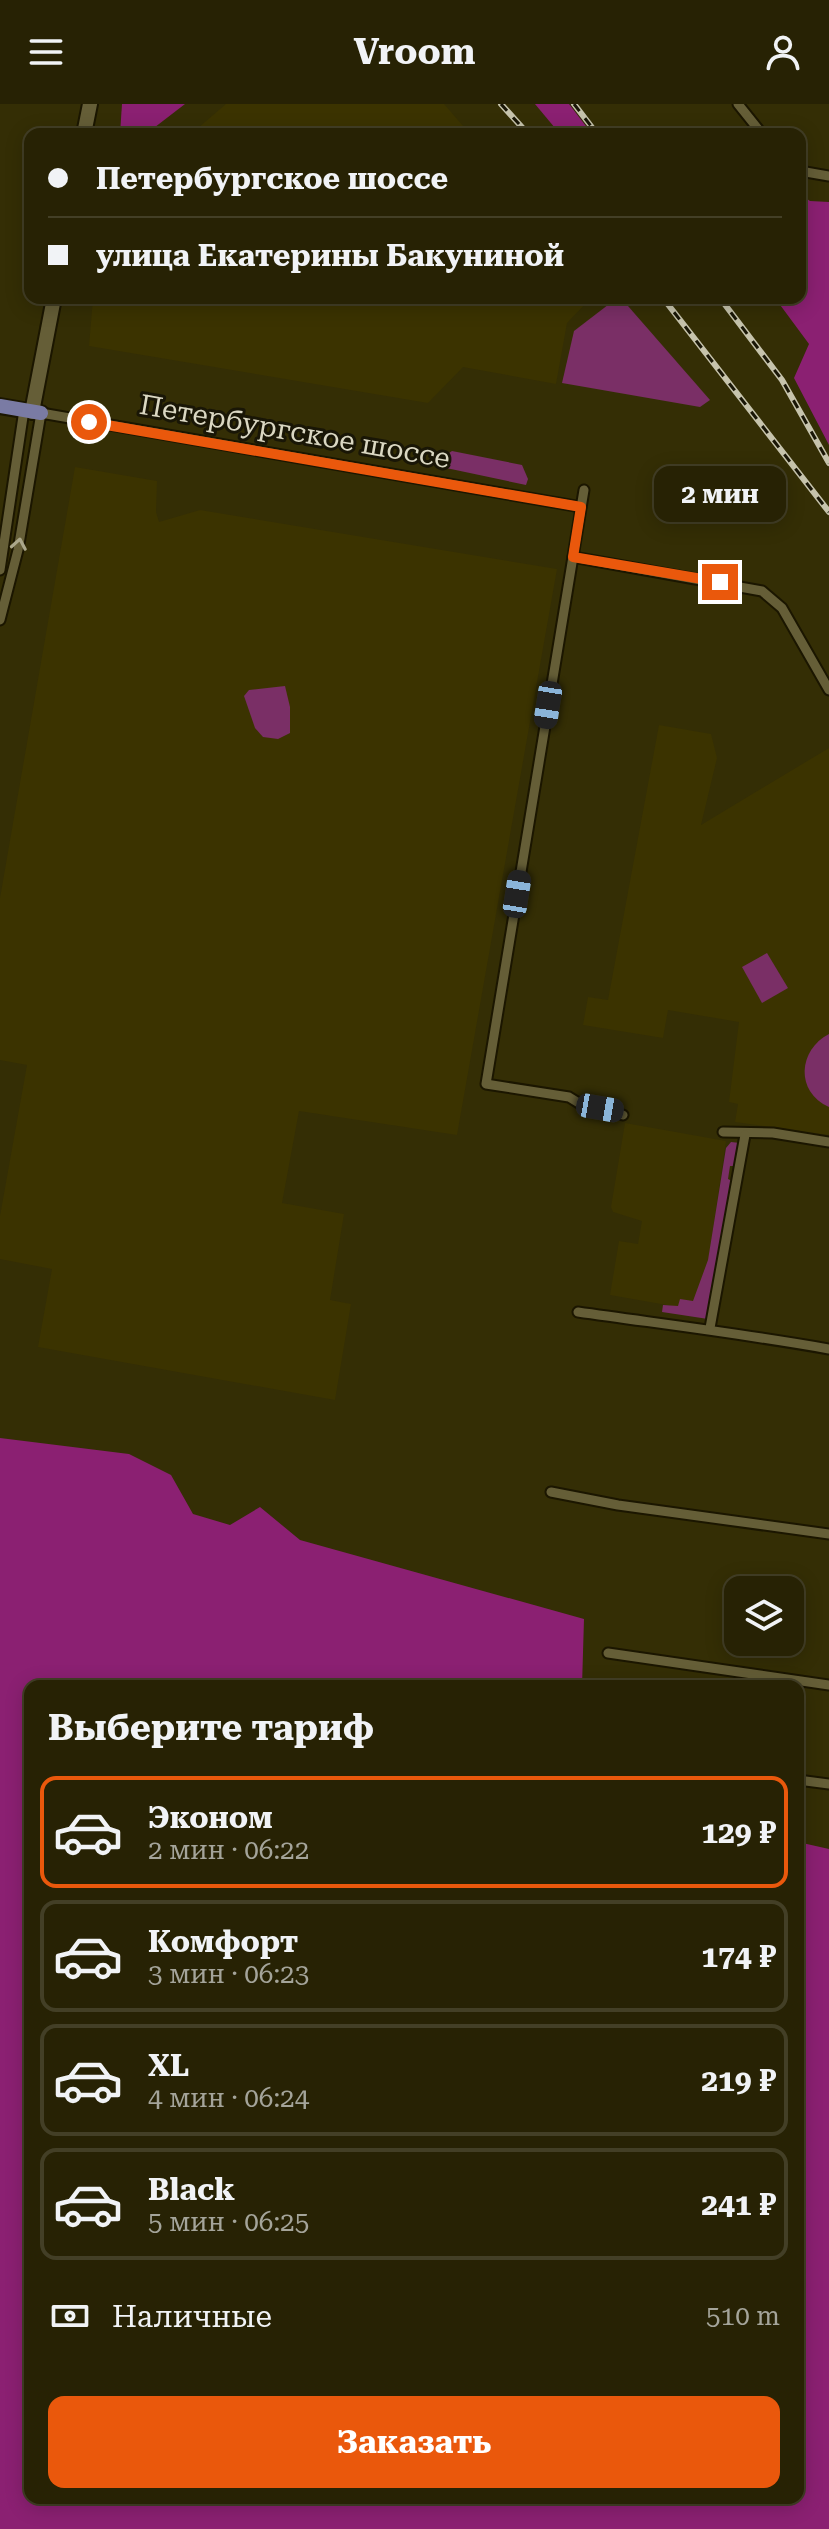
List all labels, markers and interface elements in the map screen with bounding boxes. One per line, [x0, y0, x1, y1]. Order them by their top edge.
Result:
icon: menu [24, 30, 68, 74]
icon: person [761, 30, 805, 74]
text: Vroom [354, 31, 475, 73]
text: Петербургское шоссе [96, 161, 448, 196]
text: улица Екатерины Бакуниной [96, 238, 564, 273]
street label: Петербургское шоссе [137, 388, 453, 475]
route start [71, 404, 107, 440]
callout: 2 мин [654, 466, 786, 522]
text: 2 мин [681, 479, 759, 509]
one-way arrow [9, 538, 26, 551]
route end [702, 564, 738, 600]
car [532, 679, 564, 731]
car [501, 868, 533, 920]
car [574, 1092, 626, 1124]
map controls [724, 1576, 804, 1656]
button: layers [724, 1576, 804, 1656]
text: Выберите тариф [48, 1707, 374, 1749]
icon: car [52, 1796, 124, 1868]
text: Эконом [148, 1800, 273, 1835]
text: 129 ₽ [701, 1815, 776, 1850]
text: 2 мин · 06:22 [148, 1835, 309, 1865]
icon: car [52, 1920, 124, 1992]
text: Комфорт [148, 1924, 298, 1959]
text: 174 ₽ [701, 1939, 776, 1974]
text: 3 мин · 06:23 [148, 1959, 309, 1989]
icon: car [52, 2044, 124, 2116]
text: XL [148, 2048, 189, 2083]
text: 219 ₽ [701, 2063, 776, 2098]
text: 4 мин · 06:24 [148, 2083, 309, 2113]
icon: car [52, 2168, 124, 2240]
text: Black [148, 2172, 235, 2207]
text: 241 ₽ [701, 2187, 776, 2222]
text: 5 мин · 06:25 [148, 2207, 309, 2237]
icon: cash [48, 2294, 92, 2338]
text: Наличные [112, 2299, 272, 2334]
text: 510 m [706, 2301, 780, 2331]
button: Заказать [48, 2396, 780, 2488]

